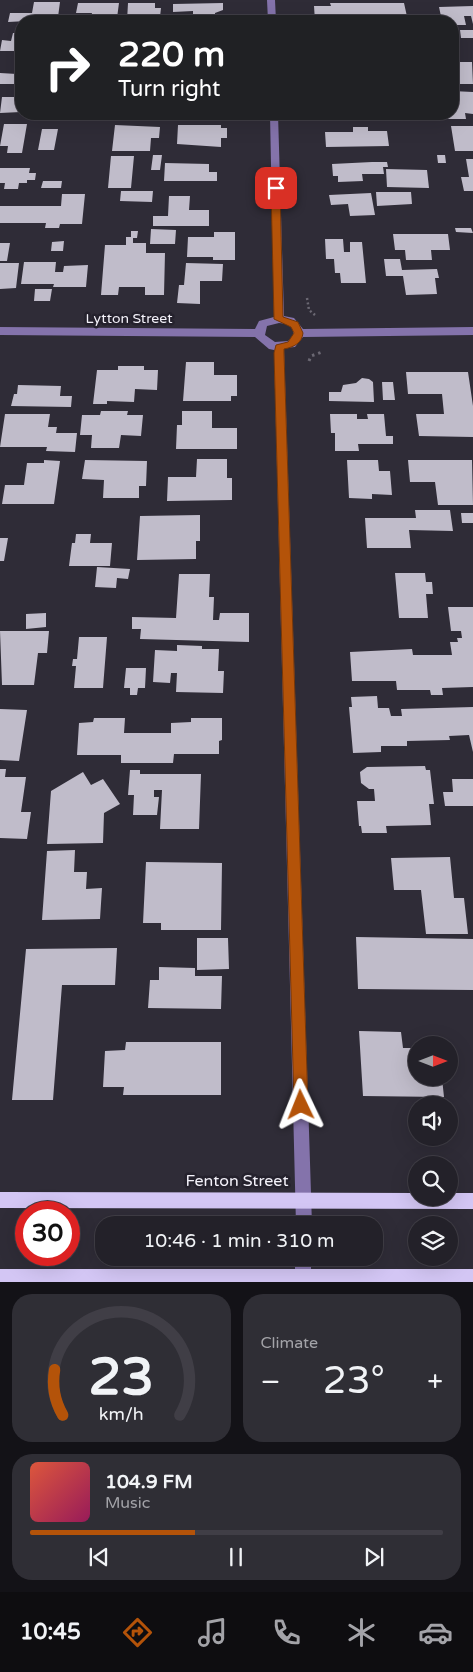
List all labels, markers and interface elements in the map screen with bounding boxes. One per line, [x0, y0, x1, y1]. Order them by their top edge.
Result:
text: 220 m [118, 34, 225, 76]
icon: right [35, 35, 100, 100]
text: Turn right [118, 76, 220, 102]
pin [255, 167, 297, 209]
icon: arrive [262, 174, 290, 202]
street label: Lytton Street [85, 310, 173, 327]
north arrow [408, 1036, 458, 1086]
map controls [408, 1036, 458, 1266]
position arrow [274, 1078, 326, 1130]
button: sound [408, 1096, 458, 1146]
button: search [408, 1156, 458, 1206]
street label: Fenton Street [185, 1171, 289, 1191]
speed limit sign: 30 [15, 1201, 80, 1266]
button: layers [408, 1216, 458, 1266]
text: 10:46 · 1 min · 310 m [143, 1230, 335, 1252]
text: Climate [261, 1333, 318, 1353]
text: 23 [89, 1346, 154, 1409]
text: 23° [323, 1358, 385, 1404]
text: − [261, 1365, 280, 1399]
text: + [427, 1365, 443, 1399]
text: km/h [99, 1404, 144, 1425]
text: 104.9 FM [105, 1471, 193, 1493]
text: Music [105, 1493, 150, 1513]
icon: previous [85, 1543, 113, 1571]
icon: pause [222, 1543, 250, 1571]
icon: next [360, 1543, 388, 1571]
icon: directions [120, 1615, 155, 1650]
icon: music [195, 1615, 230, 1650]
icon: phone [269, 1615, 304, 1650]
icon: climate [344, 1615, 379, 1650]
icon: car [418, 1615, 453, 1650]
text: 10:45 [20, 1619, 81, 1645]

